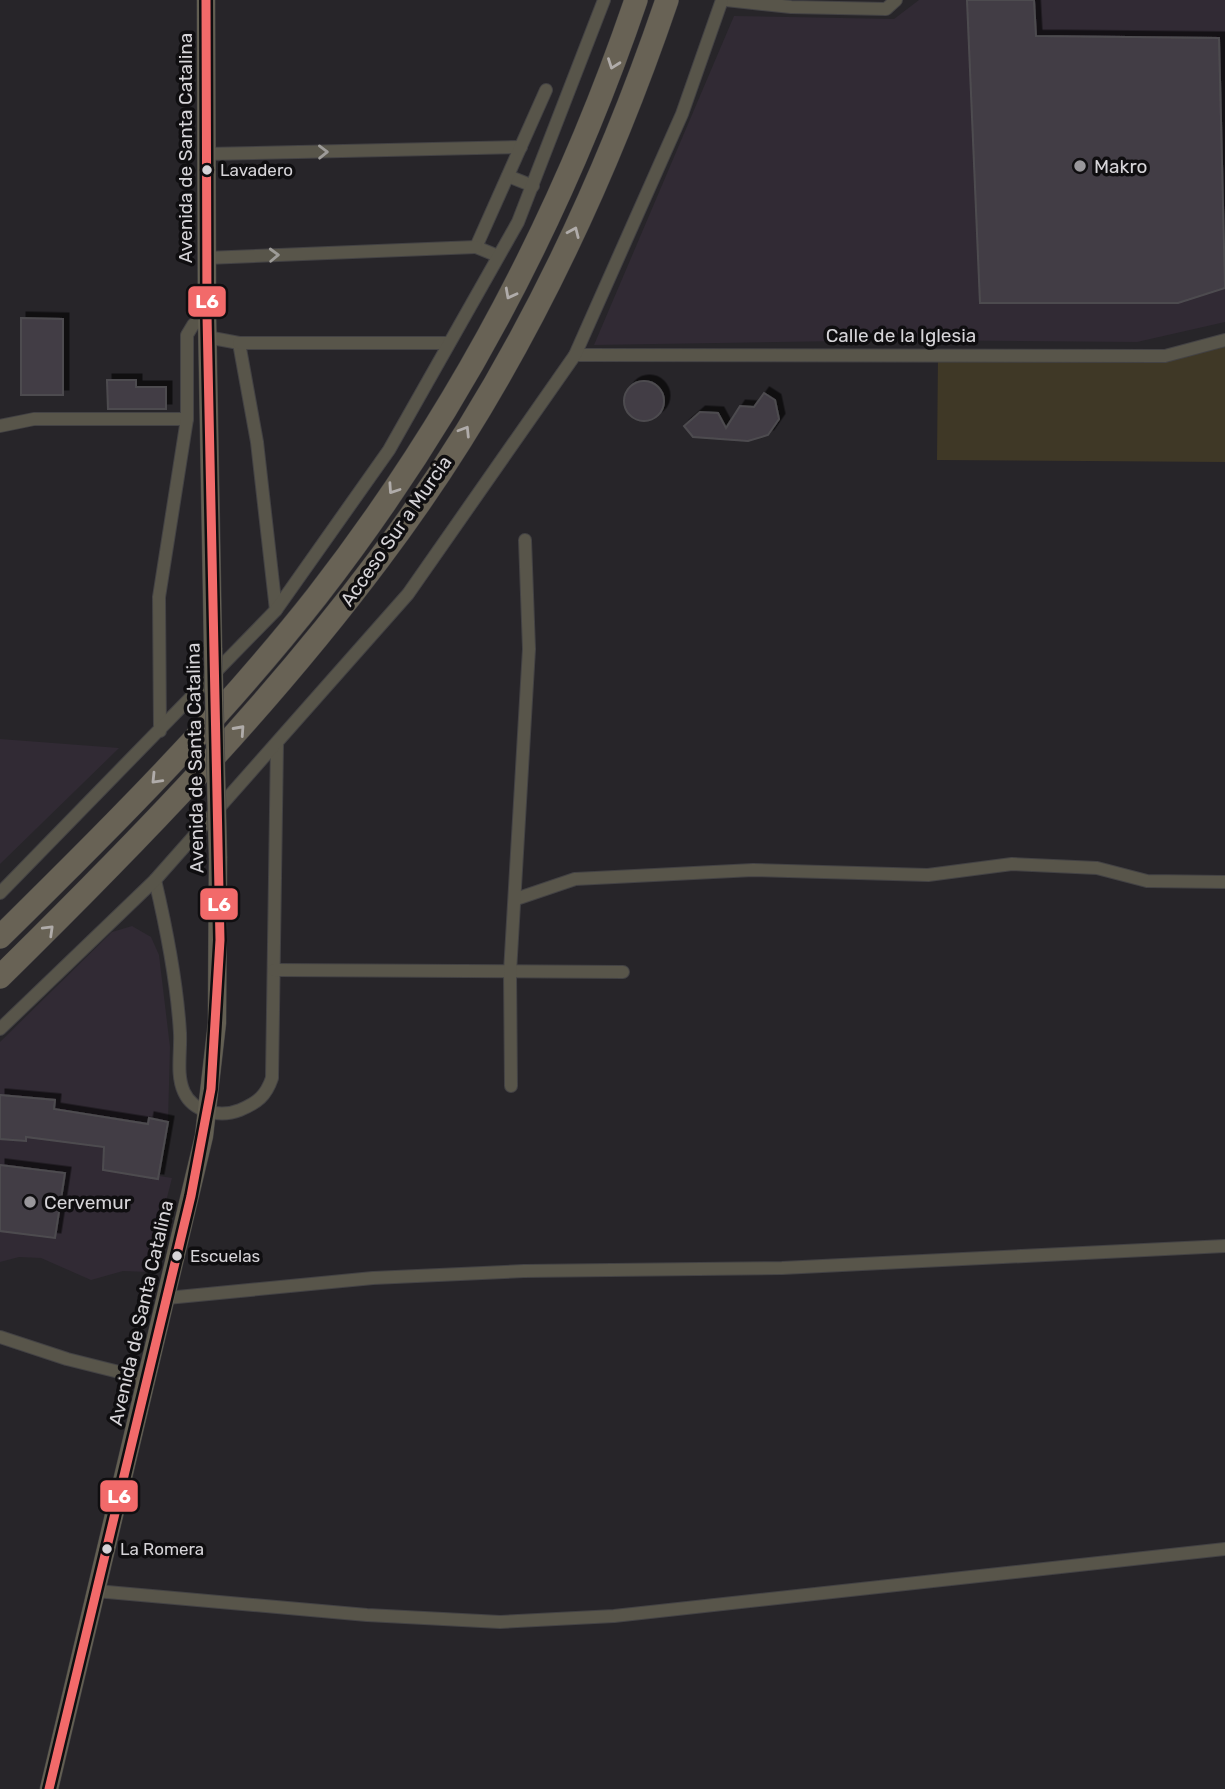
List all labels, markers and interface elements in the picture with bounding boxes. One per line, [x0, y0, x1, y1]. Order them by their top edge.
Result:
street label: Avenida de Santa Catalina [174, 33, 197, 263]
one-way arrow [608, 58, 622, 70]
one-way arrow [318, 144, 329, 159]
place label: Makro [1094, 155, 1147, 178]
marker: Makro [1072, 158, 1088, 174]
place label: Lavadero [220, 160, 293, 180]
marker: Lavadero [200, 163, 214, 177]
one-way arrow [566, 227, 580, 239]
one-way arrow [269, 247, 280, 262]
line badge: L6 [187, 285, 227, 318]
one-way arrow [504, 287, 518, 299]
text: L6 [195, 290, 219, 313]
street label: Calle de la Iglesia [826, 324, 976, 347]
one-way arrow [457, 426, 470, 439]
street label: Acceso Sur a Murcia [335, 451, 457, 611]
one-way arrow [389, 481, 401, 494]
street label: Avenida de Santa Catalina [181, 643, 209, 873]
one-way arrow [232, 725, 244, 738]
one-way arrow [152, 770, 165, 783]
line badge: L6 [199, 887, 239, 921]
text: L6 [207, 893, 231, 916]
one-way arrow [40, 925, 53, 938]
place label: Cervemur [44, 1191, 132, 1214]
marker: Cervemur [22, 1194, 38, 1210]
street label: Avenida de Santa Catalina [104, 1198, 178, 1428]
place label: Escuelas [190, 1246, 260, 1266]
marker: Escuelas [170, 1249, 184, 1263]
line badge: L6 [99, 1479, 139, 1513]
text: L6 [107, 1485, 131, 1508]
place label: La Romera [120, 1539, 204, 1559]
marker: La Romera [100, 1542, 114, 1556]

